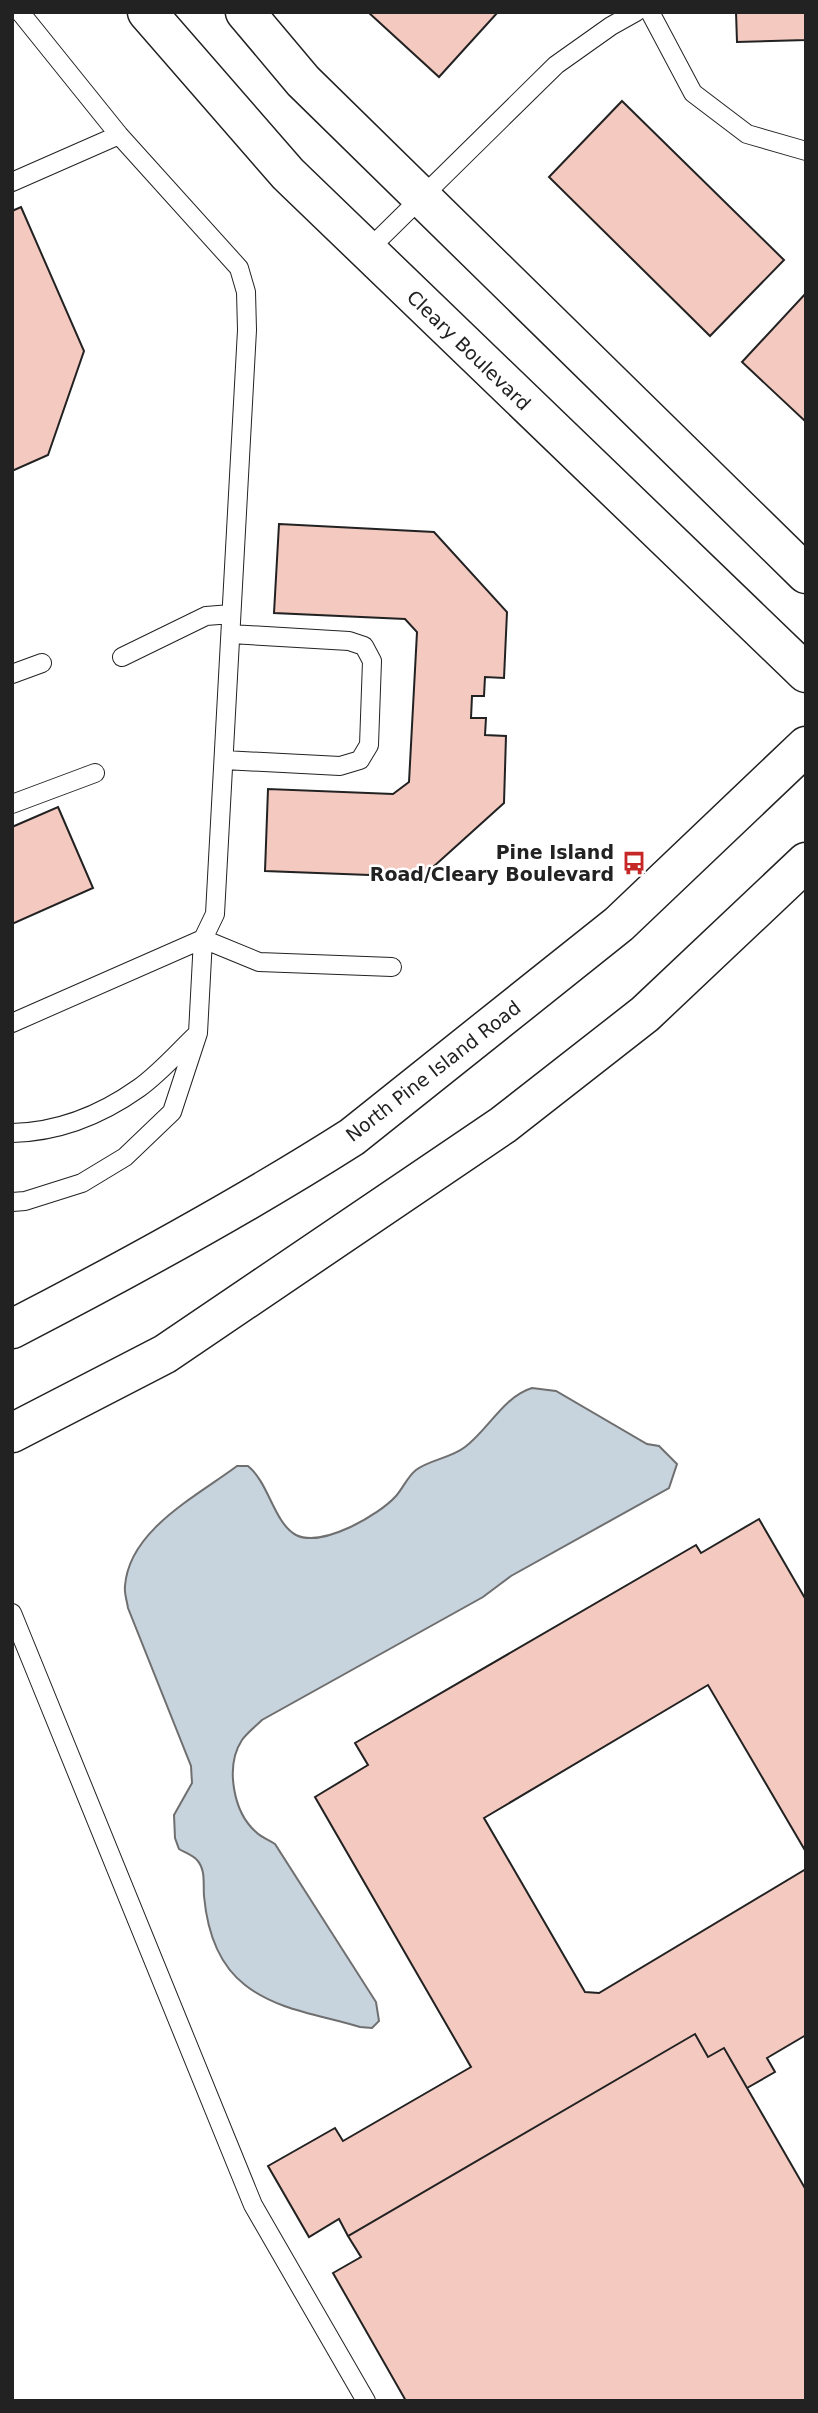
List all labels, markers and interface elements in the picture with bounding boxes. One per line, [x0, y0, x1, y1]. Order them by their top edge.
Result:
street label: Cleary Boulevard [403, 285, 535, 415]
place label: Pine Island Road/Cleary Boulevard [370, 841, 614, 885]
bus stop icon: Pine Island Road/Cleary Boulevard [620, 849, 648, 877]
street label: North Pine Island Road [341, 996, 525, 1146]

